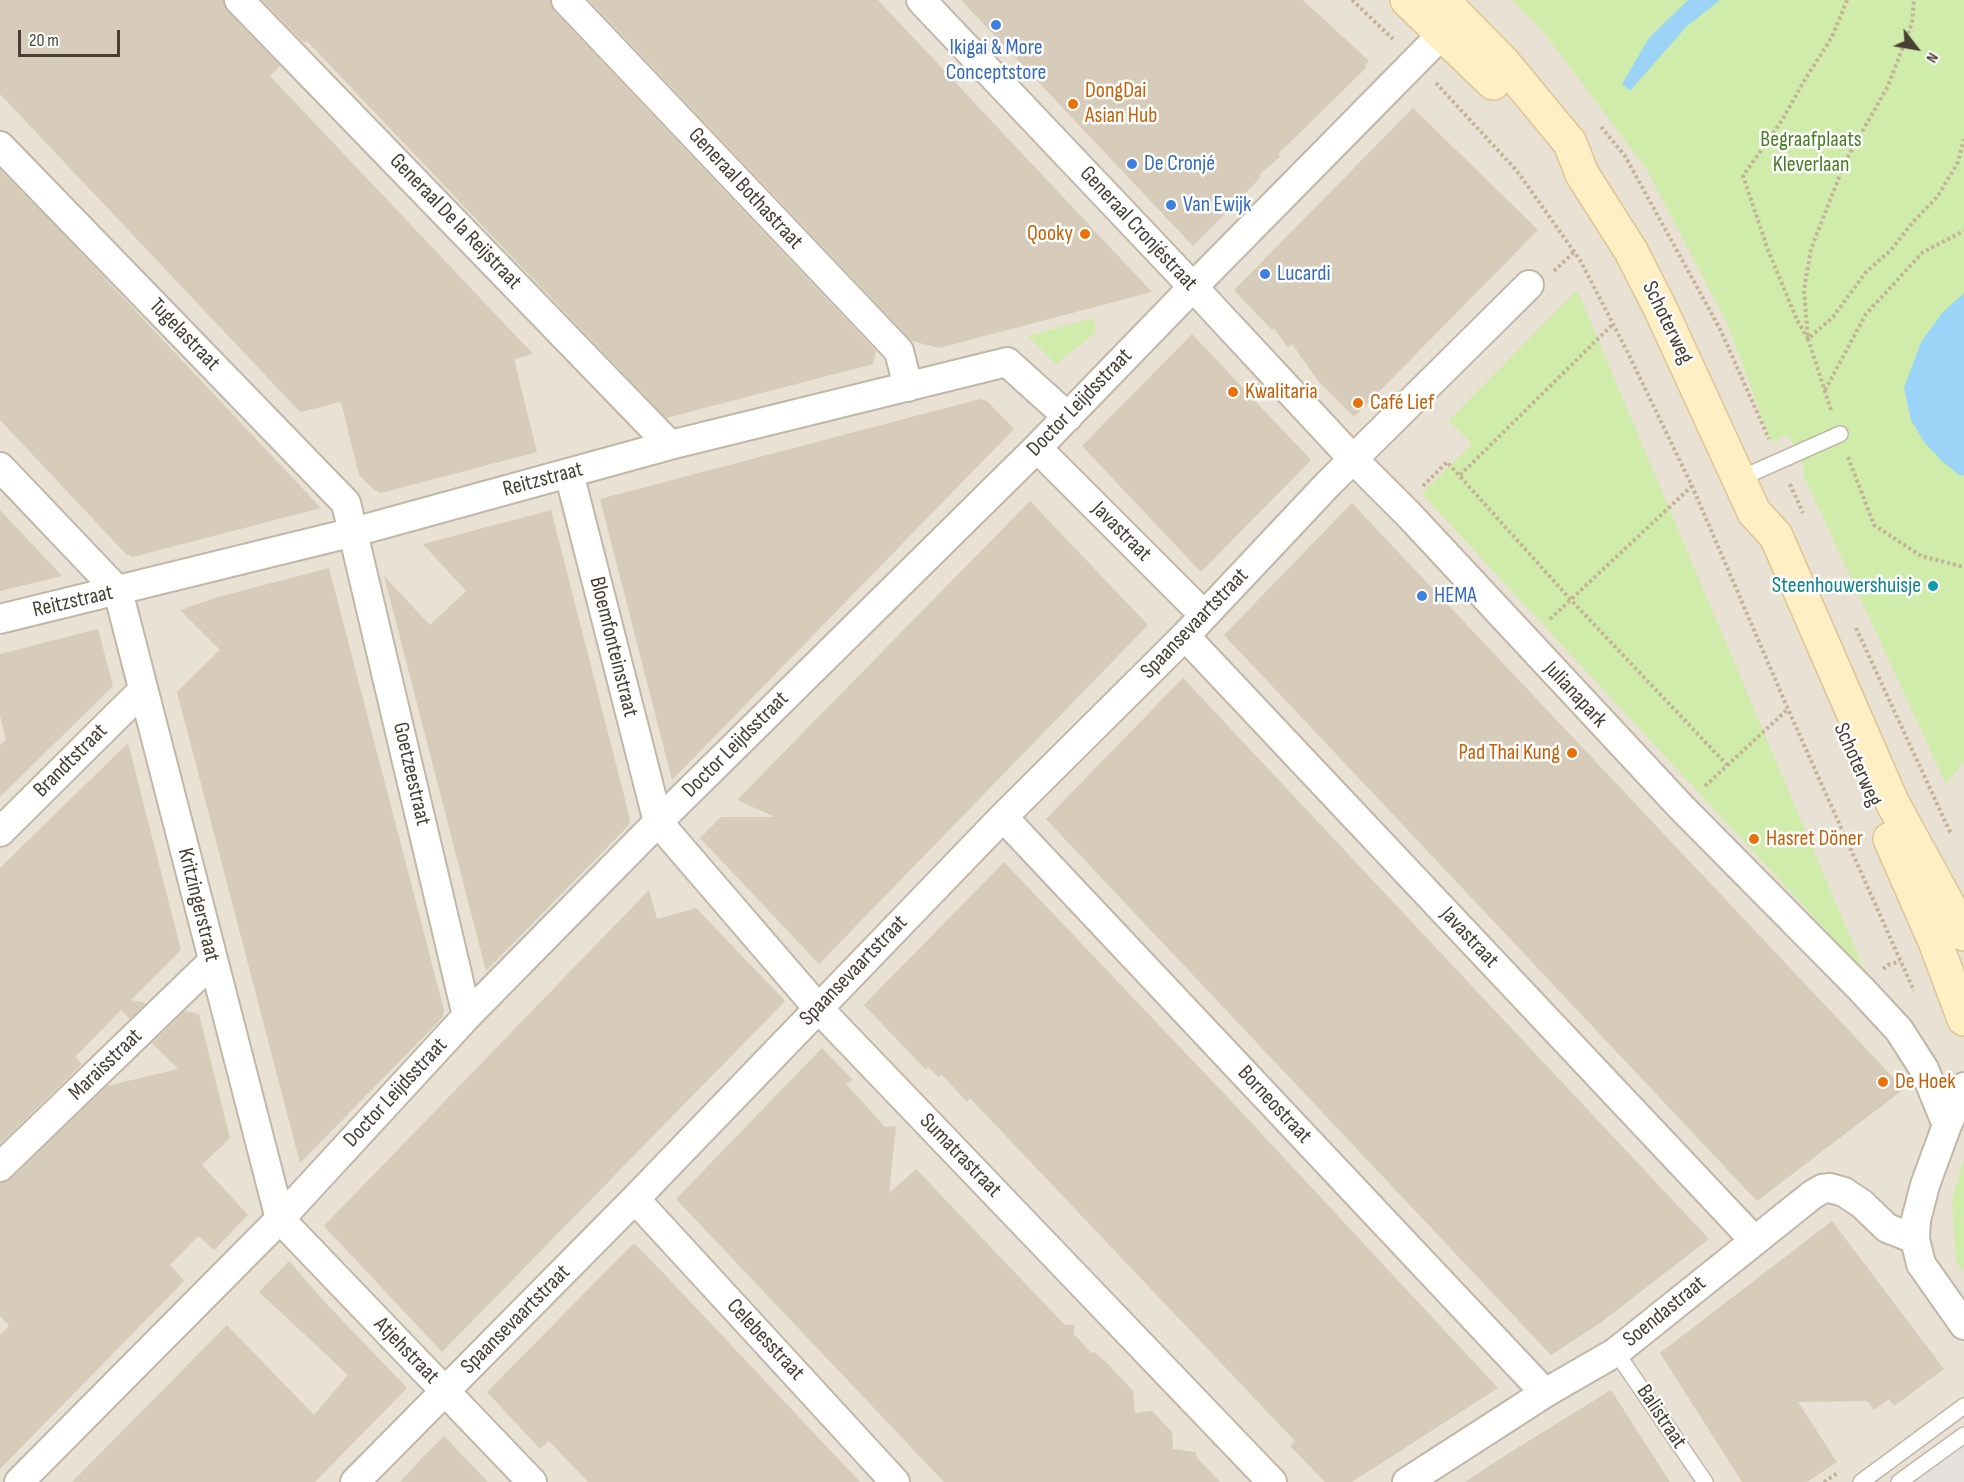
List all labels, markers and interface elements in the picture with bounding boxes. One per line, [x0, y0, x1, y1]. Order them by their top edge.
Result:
scale bar [21, 18, 123, 56]
marker: Ikigai & More Conceptstore [989, 18, 1003, 32]
north arrow [1886, 18, 1946, 78]
text: 20 m [29, 30, 59, 51]
place label: Ikigai & More Conceptstore [946, 35, 1046, 86]
text: N [1922, 49, 1942, 66]
place label: DongDai Asian Hub [1085, 78, 1157, 130]
marker: DongDai Asian Hub [1066, 97, 1080, 111]
street label: Generaal Bothastraat [682, 123, 808, 255]
park label: Begraafplaats Kleverlaan [1760, 127, 1862, 178]
street label: Generaal De la Reijstraat [383, 149, 527, 295]
place label: De Cronjé [1144, 151, 1215, 177]
marker: De Cronjé [1125, 157, 1139, 171]
street label: Generaal Cronjéstraat [1074, 161, 1202, 297]
place label: Van Ewijk [1183, 192, 1251, 218]
marker: Van Ewijk [1164, 198, 1178, 212]
place label: Qooky [1027, 221, 1073, 247]
marker: Qooky [1078, 227, 1092, 241]
place label: Lucardi [1277, 261, 1331, 287]
marker: Lucardi [1258, 267, 1272, 281]
street label: Schoterweg [1636, 277, 1698, 369]
street label: Tugelastraat [143, 293, 225, 377]
street label: Doctor Leijdsstraat [1022, 344, 1138, 462]
place label: Kwalitaria [1245, 379, 1318, 405]
marker: Kwalitaria [1226, 385, 1240, 399]
place label: Café Lief [1370, 390, 1434, 416]
marker: Café Lief [1351, 396, 1365, 410]
street label: Reitzstraat [500, 457, 586, 503]
street label: Javastraat [1086, 497, 1156, 567]
street label: Spaansevaartstraat [1136, 563, 1254, 685]
place label: Steenhouwershuisje [1772, 573, 1921, 599]
street label: Bloemfonteinstraat [583, 574, 643, 720]
marker: Steenhouwershuisje [1926, 579, 1940, 593]
street label: Reitzstraat [30, 580, 116, 624]
place label: HEMA [1434, 583, 1477, 609]
marker: HEMA [1415, 589, 1429, 603]
street label: Julianapark [1538, 656, 1612, 734]
street label: Doctor Leijdsstraat [677, 686, 795, 804]
street label: Brandtstraat [29, 719, 113, 803]
street label: Schoterweg [1827, 719, 1887, 811]
street label: Goetzeestraat [386, 720, 436, 828]
place label: Pad Thai Kung [1459, 740, 1560, 766]
marker: Pad Thai Kung [1565, 746, 1579, 760]
place label: Hasret Döner [1766, 826, 1863, 852]
marker: Hasret Döner [1747, 832, 1761, 846]
street label: Kritzingerstraat [171, 845, 225, 965]
street label: Javastraat [1434, 902, 1504, 974]
street label: Spaansevaartstraat [795, 910, 913, 1032]
street label: Maraisstraat [64, 1024, 148, 1106]
street label: Doctor Leijdsstraat [339, 1033, 453, 1153]
street label: Borneostraat [1231, 1061, 1317, 1149]
place label: De Hoek [1895, 1069, 1956, 1095]
marker: De Hoek [1876, 1075, 1890, 1089]
street label: Sumatrastraat [913, 1109, 1007, 1203]
street label: Spaansevaartstraat [456, 1260, 576, 1380]
street label: Soendastraat [1618, 1271, 1712, 1353]
street label: Celebesstraat [721, 1294, 809, 1386]
street label: Atjehstraat [368, 1312, 444, 1390]
street label: Balistraat [1630, 1380, 1692, 1454]

